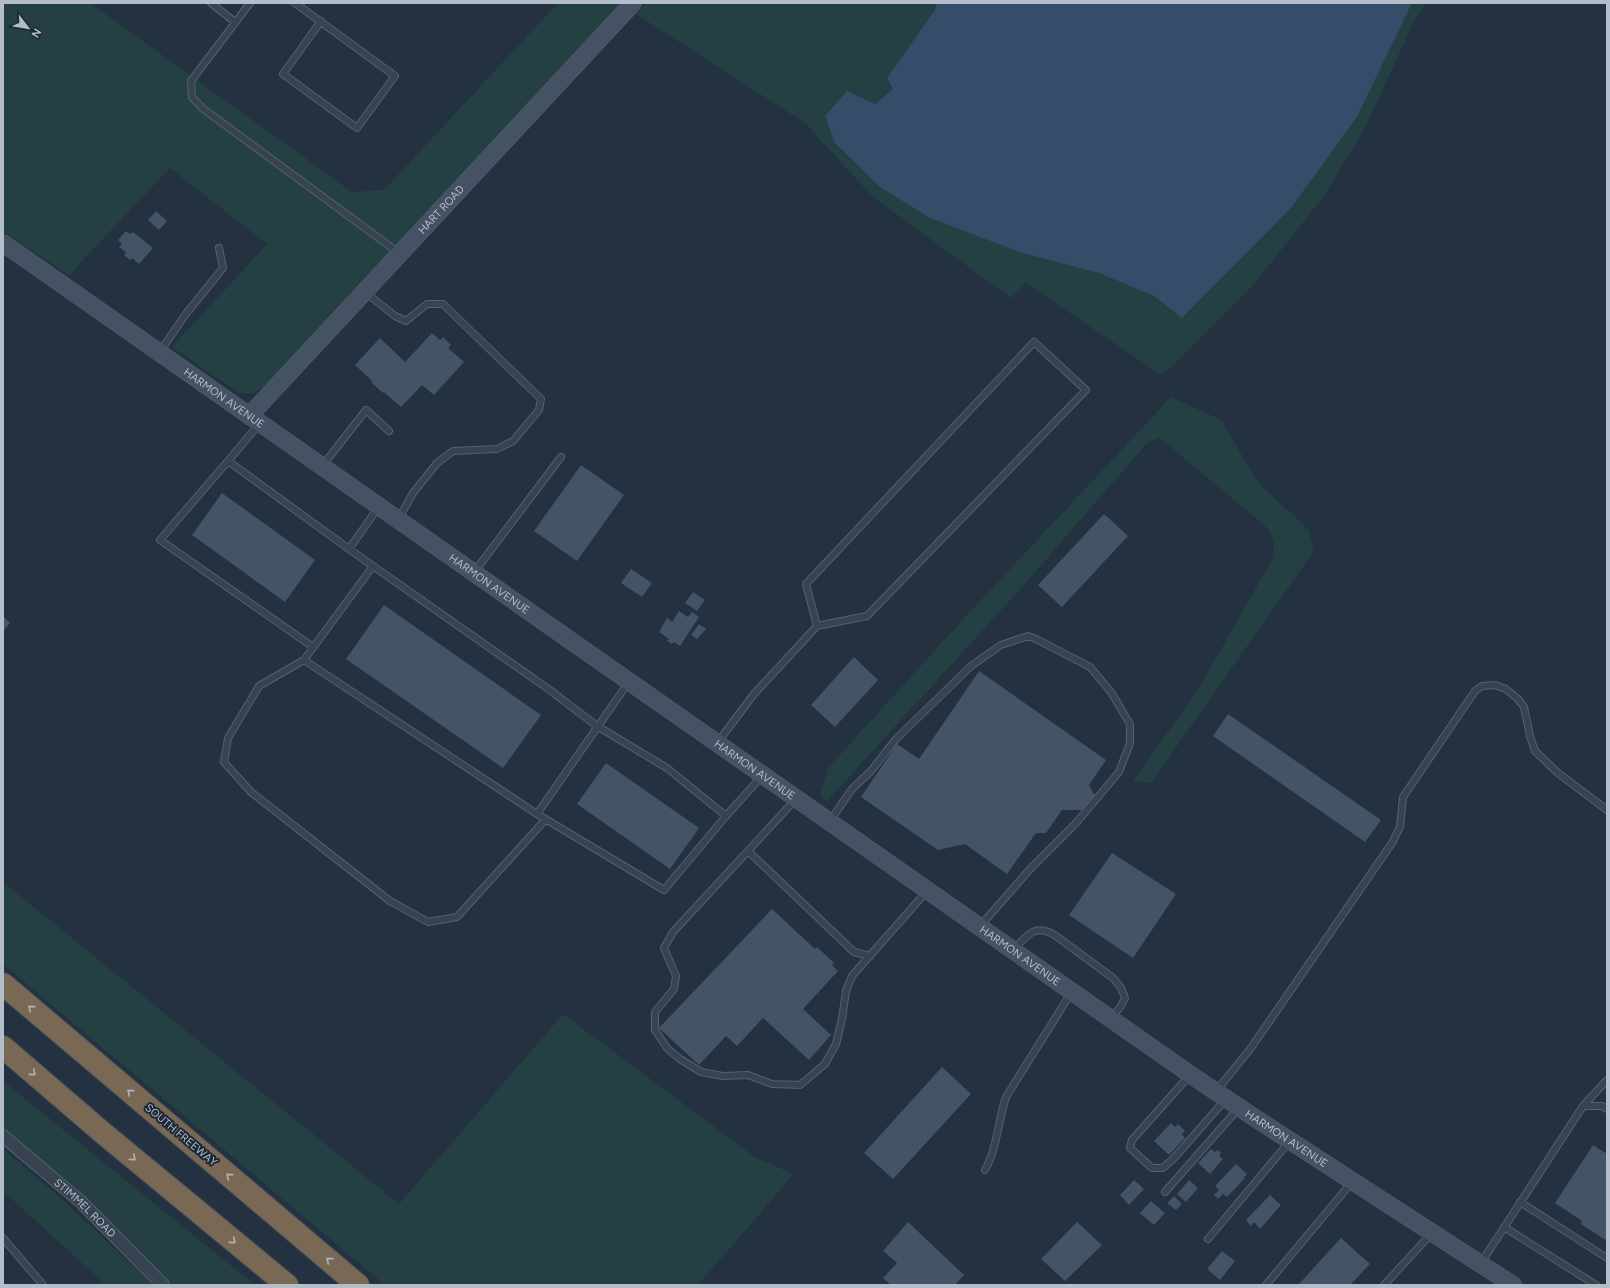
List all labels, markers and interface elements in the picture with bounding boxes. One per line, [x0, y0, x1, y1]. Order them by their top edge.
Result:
north arrow [8, 8, 48, 48]
text: N [28, 26, 44, 40]
street label: HART ROAD [415, 182, 467, 237]
street label: HARMON AVENUE [181, 365, 267, 431]
street label: HARMON AVENUE [447, 551, 532, 617]
street label: HARMON AVENUE [712, 737, 798, 802]
street label: HARMON AVENUE [977, 923, 1063, 988]
one-way arrow [28, 1005, 35, 1012]
one-way arrow [28, 1068, 35, 1075]
one-way arrow [127, 1089, 135, 1096]
street label: SOUTH FREEWAY [142, 1101, 220, 1169]
street label: HARMON AVENUE [1243, 1107, 1330, 1170]
one-way arrow [128, 1153, 136, 1160]
one-way arrow [227, 1173, 234, 1180]
street label: STIMMEL ROAD [52, 1176, 119, 1240]
one-way arrow [229, 1236, 236, 1243]
one-way arrow [326, 1257, 333, 1264]

